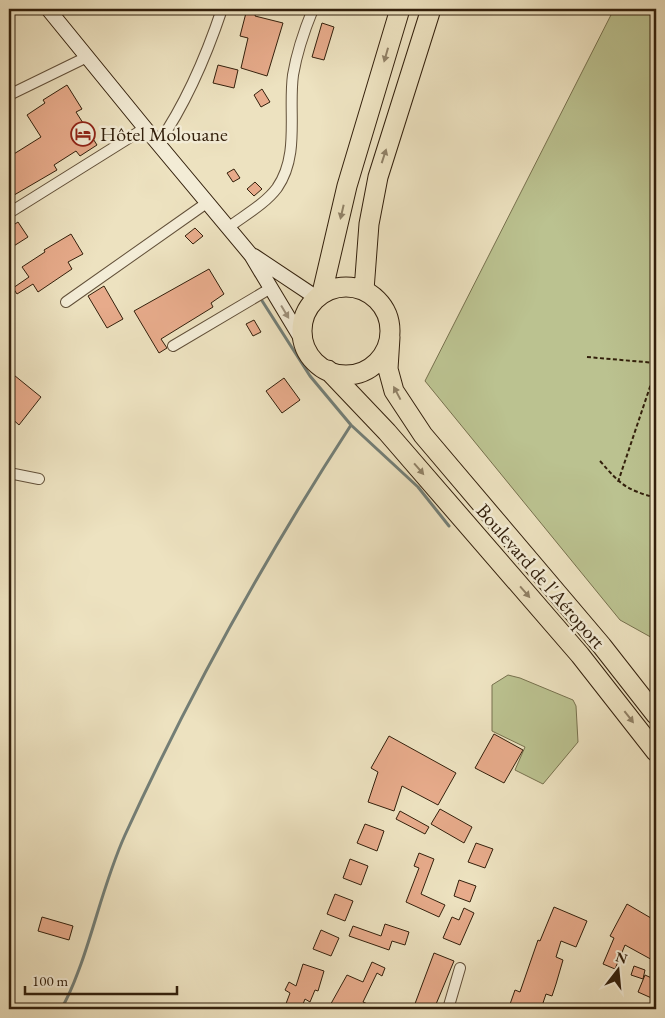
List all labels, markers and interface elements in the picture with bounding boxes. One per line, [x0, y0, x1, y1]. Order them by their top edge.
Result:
one-way arrow [381, 48, 389, 63]
hotel icon: Hôtel Molouane [70, 121, 96, 147]
place label: Hôtel Molouane [100, 121, 228, 147]
one-way arrow [381, 149, 389, 164]
one-way arrow [338, 204, 346, 219]
one-way arrow [281, 304, 289, 319]
one-way arrow [393, 386, 401, 401]
one-way arrow [414, 462, 425, 475]
street label: Boulevard de l'Aéroport [471, 498, 612, 655]
one-way arrow [520, 585, 531, 598]
one-way arrow [623, 710, 634, 723]
north arrow [592, 946, 642, 996]
text: N [614, 947, 630, 968]
scale bar [25, 963, 178, 995]
text: 100 m [32, 971, 69, 990]

